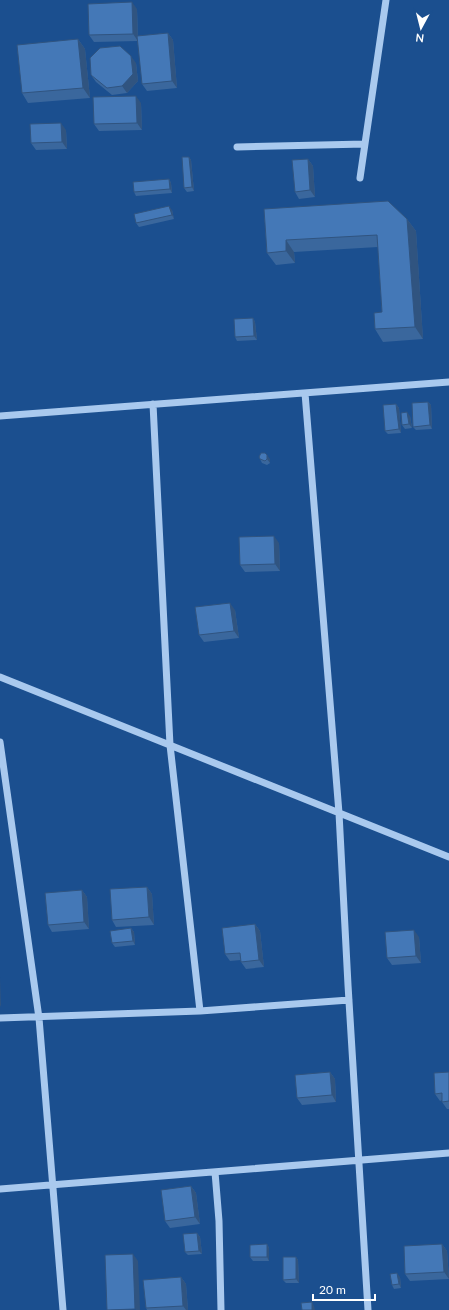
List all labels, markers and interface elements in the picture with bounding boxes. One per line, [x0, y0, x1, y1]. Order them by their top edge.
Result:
north arrow [401, 8, 441, 48]
text: N [415, 31, 425, 45]
scale bar [313, 1276, 375, 1302]
text: 20 m [319, 1282, 346, 1297]

